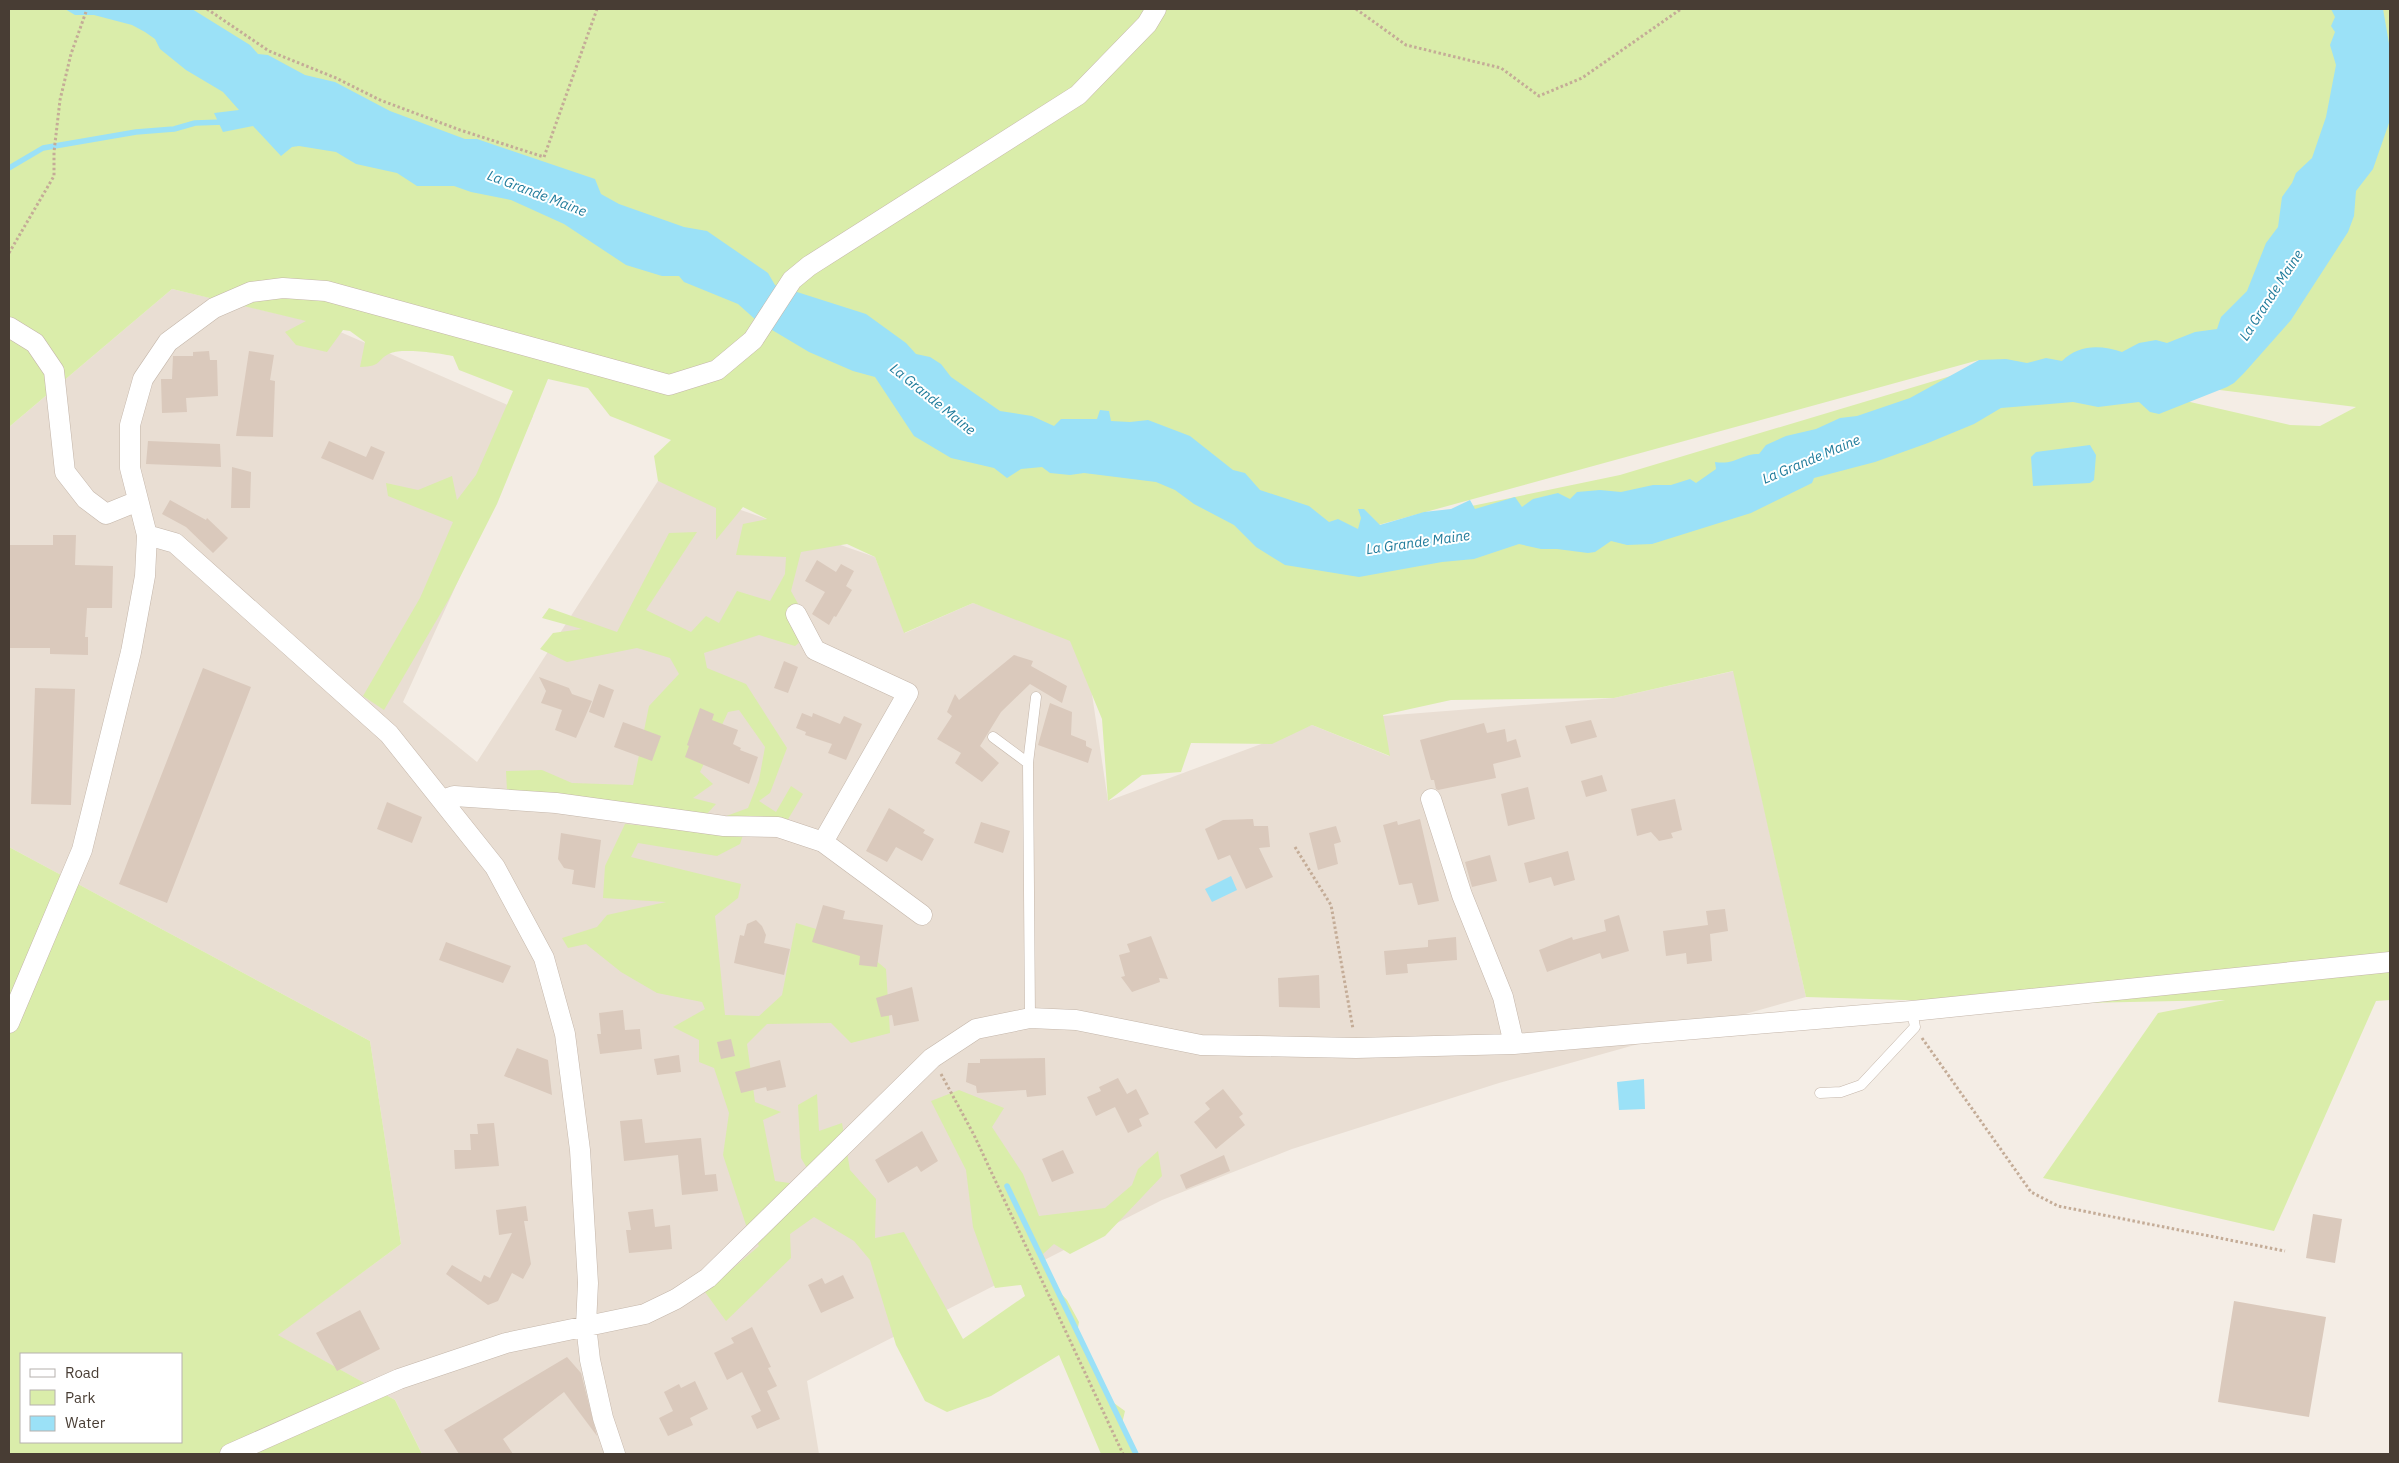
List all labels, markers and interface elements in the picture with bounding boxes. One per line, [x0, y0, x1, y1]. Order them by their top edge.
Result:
water label: La Grande Maine [485, 166, 589, 220]
water label: La Grande Maine [2235, 246, 2307, 344]
water label: La Grande Maine [887, 359, 979, 439]
water label: La Grande Maine [1759, 430, 1863, 488]
water label: La Grande Maine [1365, 526, 1471, 558]
legend [20, 1353, 182, 1443]
text: Road [65, 1363, 100, 1382]
text: Park [65, 1388, 95, 1407]
text: Water [65, 1413, 106, 1432]

